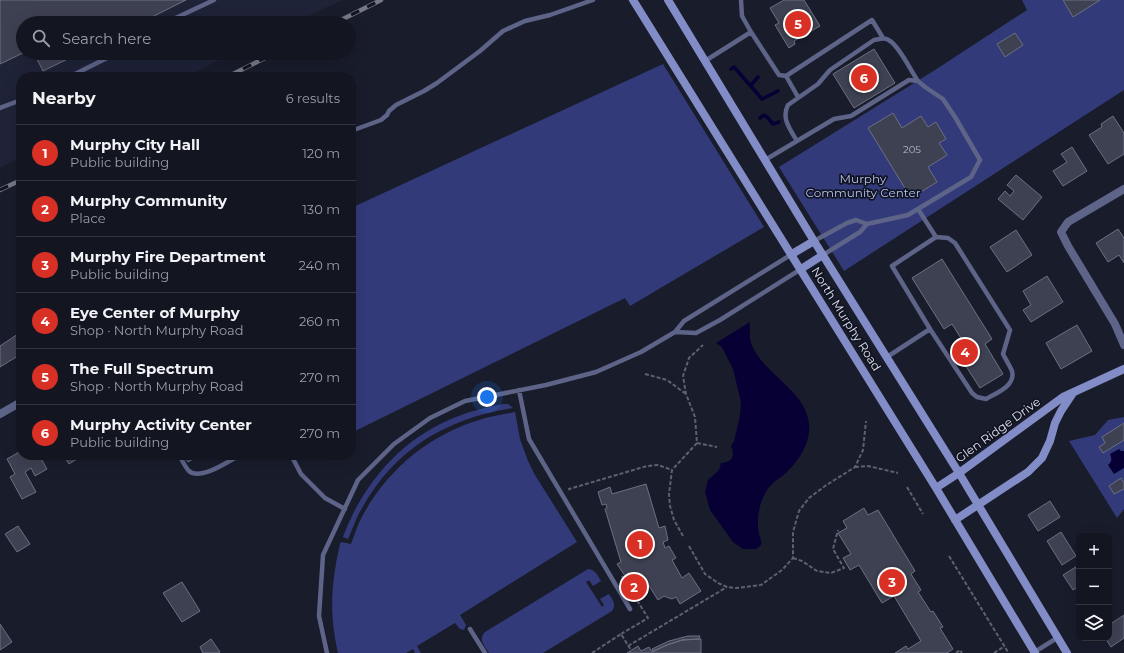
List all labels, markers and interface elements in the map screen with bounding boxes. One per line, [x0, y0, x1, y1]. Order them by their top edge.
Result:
pin: 5 [785, 9, 811, 39]
search box [16, 16, 356, 60]
icon: search [30, 27, 52, 49]
text: Search here [62, 29, 151, 48]
pin: 6 [851, 63, 877, 93]
text: Nearby [32, 88, 96, 108]
text: 6 results [286, 90, 340, 106]
text: Murphy City Hall [70, 135, 200, 154]
house number: 205 [903, 143, 921, 156]
text: 1 [42, 145, 48, 161]
text: 120 m [302, 145, 340, 161]
text: Public building [70, 154, 169, 170]
park label: Murphy Community Center [806, 171, 921, 200]
text: Murphy Community [70, 191, 227, 210]
text: 2 [41, 201, 49, 217]
text: 130 m [302, 201, 340, 217]
text: Place [70, 210, 106, 226]
text: Murphy Fire Department [70, 247, 266, 266]
text: 3 [41, 257, 49, 273]
text: 240 m [299, 257, 340, 273]
street label: North Murphy Road [808, 264, 884, 373]
text: Public building [70, 266, 169, 282]
text: Eye Center of Murphy [70, 303, 240, 322]
text: 4 [41, 313, 49, 329]
text: 260 m [299, 313, 340, 329]
text: Shop · North Murphy Road [70, 322, 244, 338]
pin: 4 [952, 337, 978, 367]
text: The Full Spectrum [70, 359, 214, 378]
text: 5 [41, 369, 49, 385]
text: 270 m [299, 369, 340, 385]
text: Shop · North Murphy Road [70, 378, 244, 394]
your location [477, 387, 497, 407]
street label: Glen Ridge Drive [952, 394, 1043, 465]
text: Murphy Activity Center [70, 415, 252, 434]
text: 6 [41, 425, 49, 441]
text: 270 m [299, 425, 340, 441]
text: Public building [70, 434, 169, 450]
pin: 1 [627, 529, 653, 559]
map controls [1076, 533, 1112, 641]
button: + [1076, 533, 1112, 569]
pin: 3 [879, 567, 905, 597]
button: − [1076, 569, 1112, 605]
pin: 2 [621, 572, 647, 602]
button: layers [1076, 605, 1112, 641]

